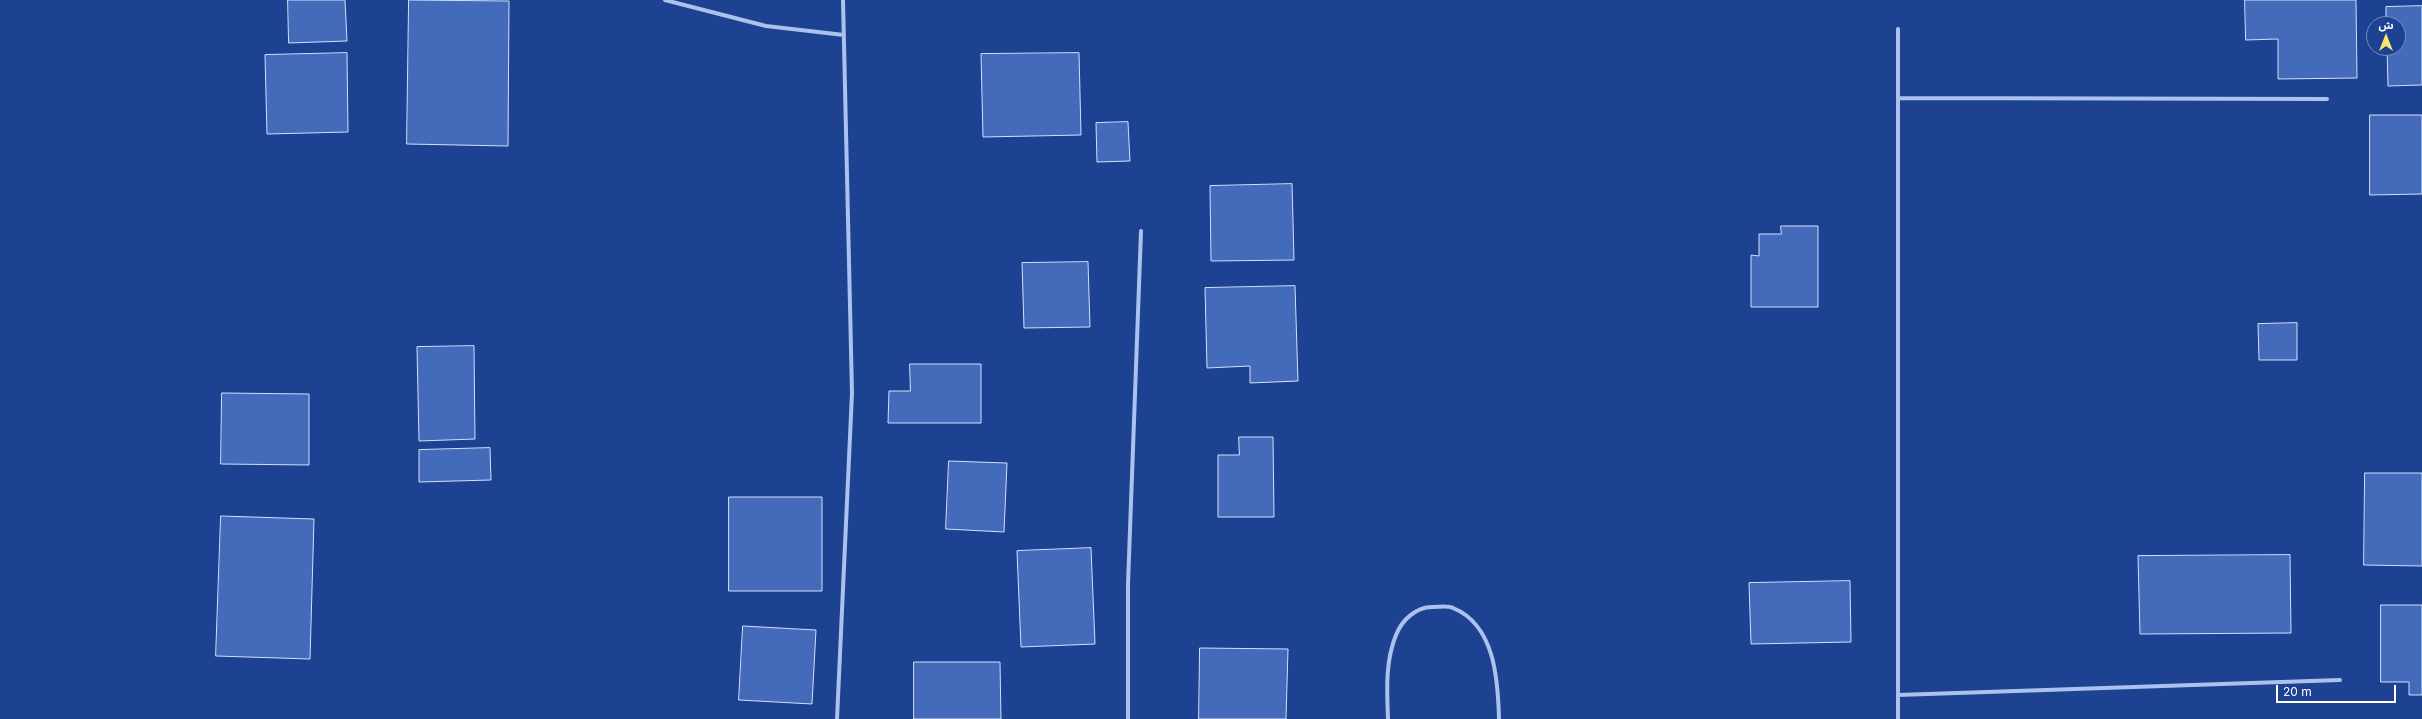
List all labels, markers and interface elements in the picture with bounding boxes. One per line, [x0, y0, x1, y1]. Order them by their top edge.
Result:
north arrow [2366, 16, 2406, 56]
text: ش [2378, 18, 2394, 32]
scale bar [2278, 677, 2398, 703]
text: 20 m [2283, 684, 2312, 699]

